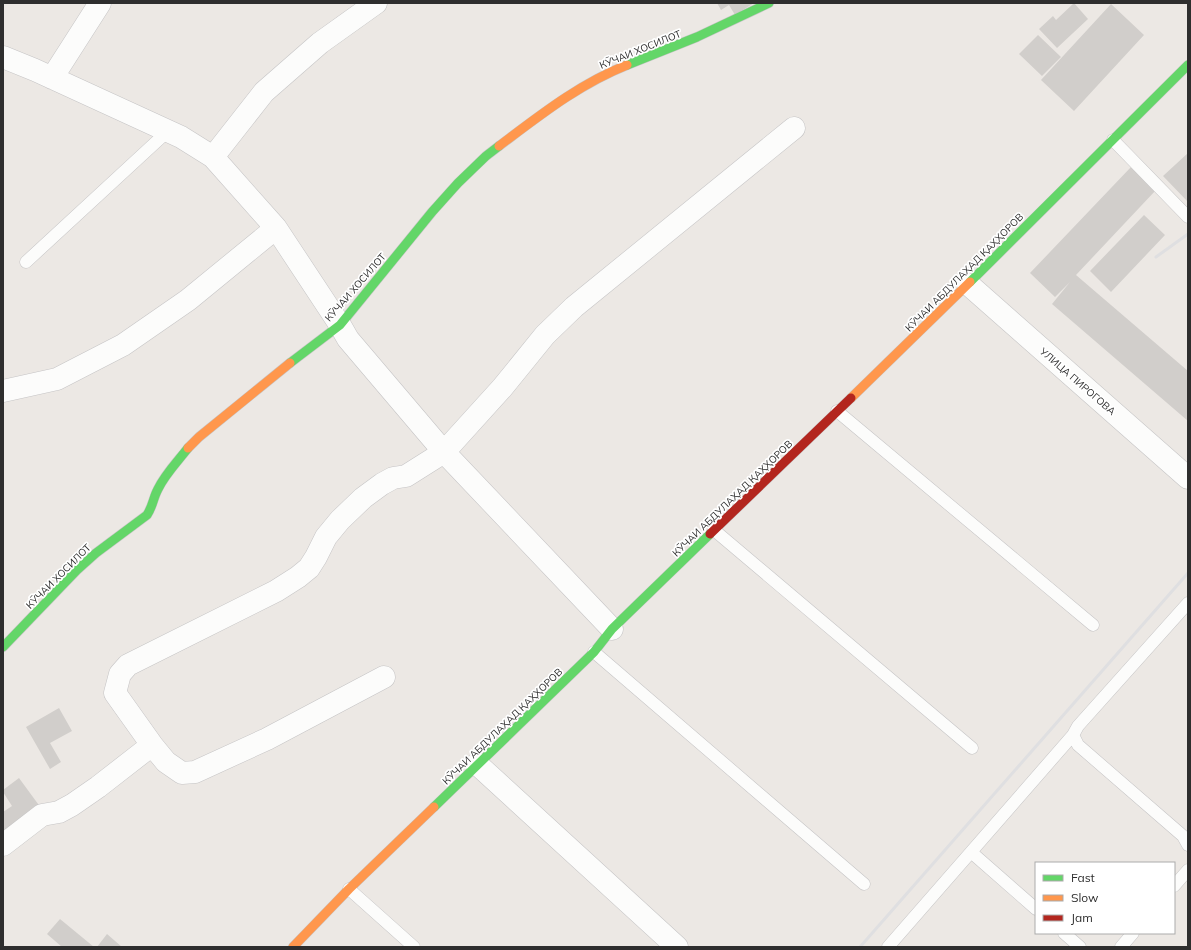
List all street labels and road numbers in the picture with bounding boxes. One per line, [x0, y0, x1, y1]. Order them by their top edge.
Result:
street label: КӮЧАИ ХОСИЛОТ [598, 27, 683, 72]
street label: КӮЧАИ АБДУЛАҲАД ҚАҲҲОРОВ [902, 210, 1026, 334]
street label: КӮЧАИ ХОСИЛОТ [322, 250, 389, 324]
street label: УЛИЦА ПИРОГОВА [1036, 344, 1119, 418]
street label: КӮЧАИ АБДУЛАҲАД ҚАҲҲОРОВ [670, 437, 795, 559]
street label: КӮЧАИ ХОСИЛОТ [23, 541, 94, 612]
street label: КӮЧАИ АБДУЛАҲАД ҚАҲҲОРОВ [440, 665, 565, 787]

